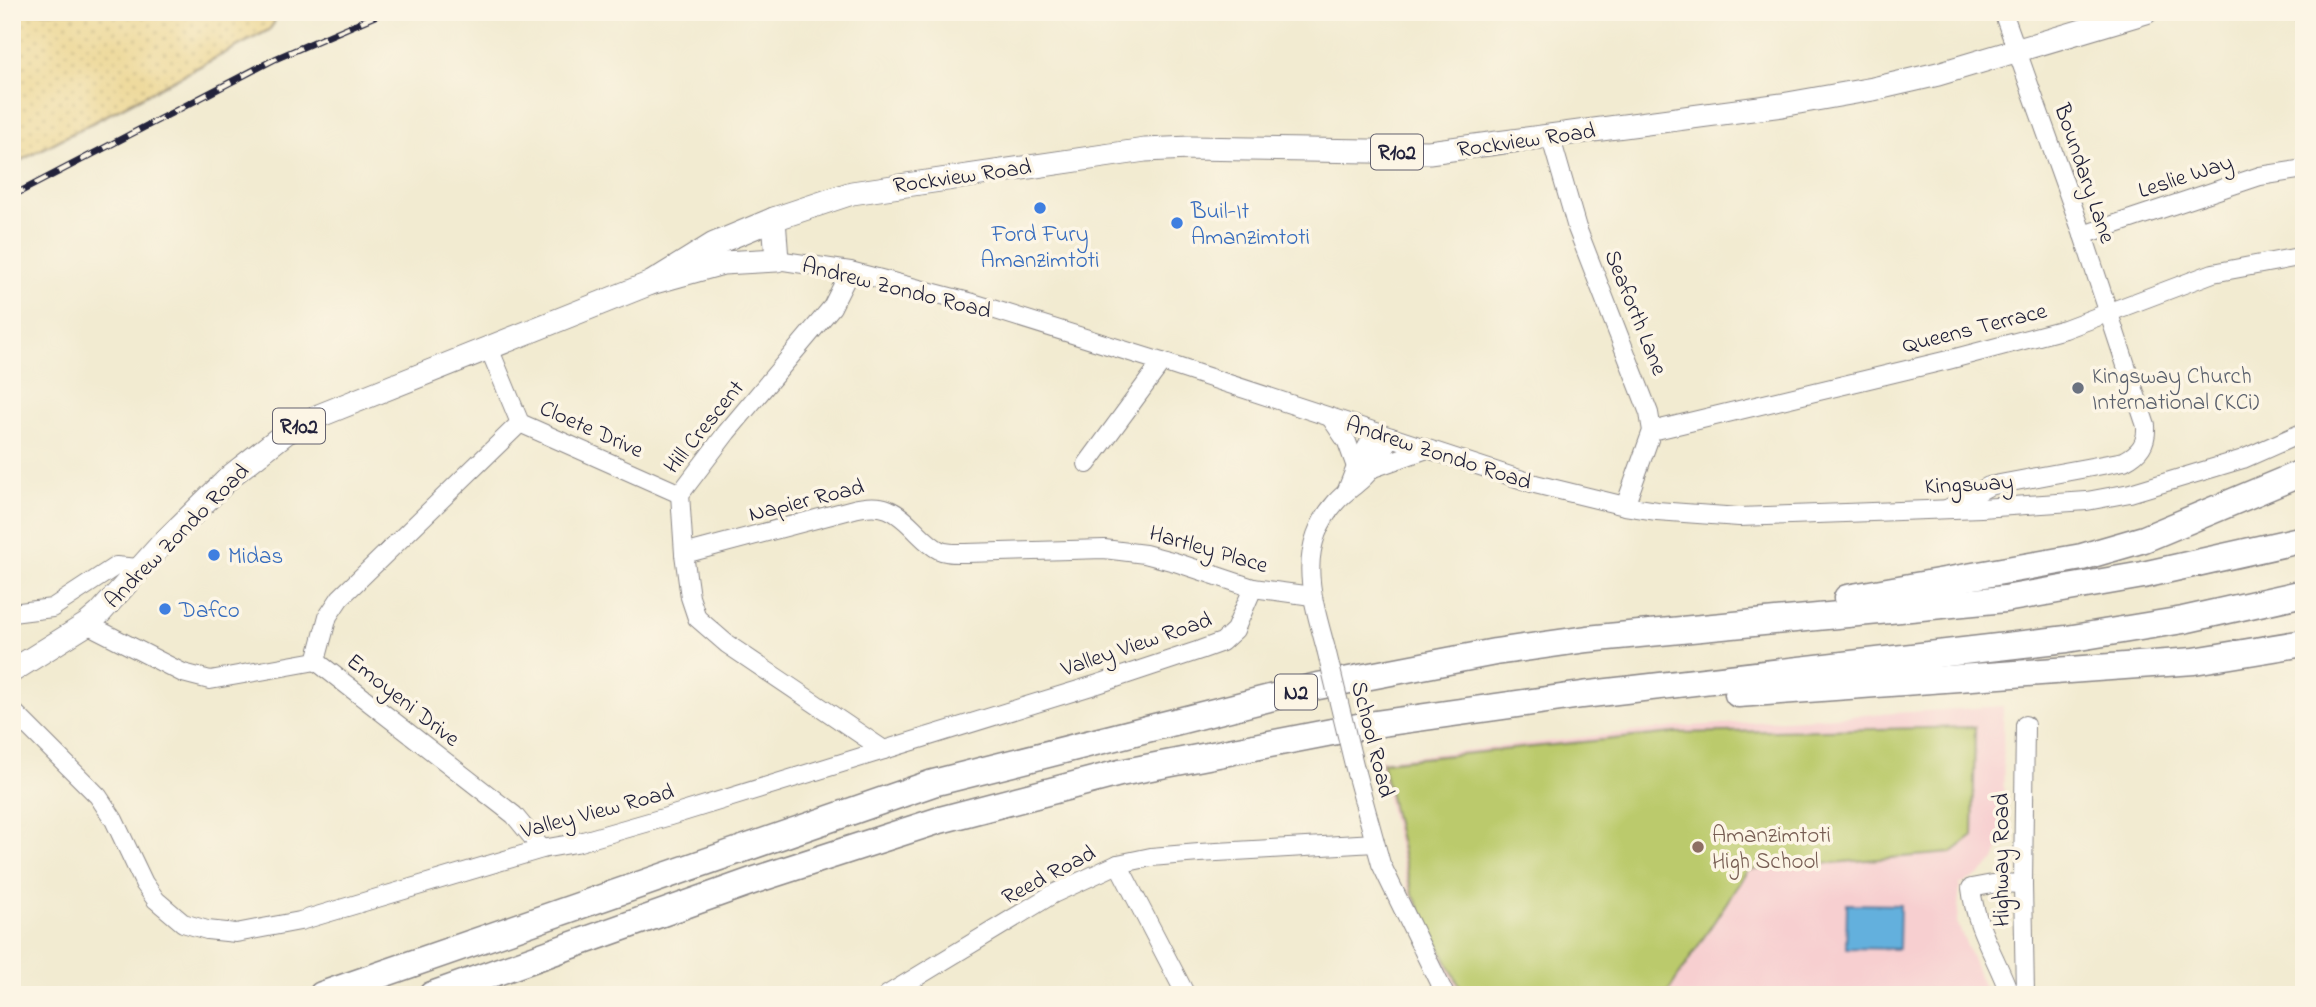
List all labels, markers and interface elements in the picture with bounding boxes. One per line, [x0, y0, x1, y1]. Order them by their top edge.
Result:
street label: Boundary Lane [2042, 99, 2123, 249]
street label: Rockview Road [1455, 115, 1598, 167]
road number: R102 [1371, 134, 1423, 170]
street label: Leslie Way [2134, 147, 2238, 210]
street label: Rockview Road [891, 151, 1034, 203]
place label: Buil-It Amanzimtoti [1190, 196, 1310, 255]
marker: Ford Fury Amanzimtoti [1032, 200, 1048, 216]
marker: Buil-It Amanzimtoti [1169, 215, 1185, 231]
place label: Ford Fury Amanzimtoti [981, 219, 1099, 278]
street label: Seaforth Lane [1594, 245, 1675, 381]
street label: Andrew Zondo Road [798, 250, 994, 329]
street label: Queens Terrace [1899, 295, 2051, 363]
place label: Kingsway Church International (KCi) [2092, 361, 2260, 420]
street label: Hill Crescent [657, 373, 753, 482]
marker: Kingsway Church International (KCi) [2070, 380, 2086, 396]
street label: Cloete Drive [534, 393, 649, 468]
road number: R102 [273, 408, 325, 444]
street label: Andrew Zondo Road [1341, 409, 1536, 500]
street label: Andrew Zondo Road [98, 457, 258, 617]
street label: Kingsway [1924, 467, 2015, 506]
street label: Napier Road [745, 471, 868, 532]
street label: Hartley Place [1145, 518, 1272, 585]
place label: Midas [228, 541, 283, 574]
marker: Midas [206, 547, 222, 563]
place label: Dafco [178, 595, 240, 628]
marker: Dafco [157, 601, 173, 617]
street label: Valley View Road [1056, 604, 1217, 689]
street label: Emoyeni Drive [337, 646, 467, 758]
road number: N2 [1275, 674, 1317, 710]
street label: School Road [1341, 678, 1402, 801]
street label: Valley View Road [517, 776, 678, 851]
street label: Highway Road [1986, 793, 2021, 927]
place label: Amanzimtoti High School [1712, 820, 1831, 880]
street label: Reed Road [996, 838, 1102, 915]
marker: Amanzimtoti High School [1690, 839, 1706, 855]

